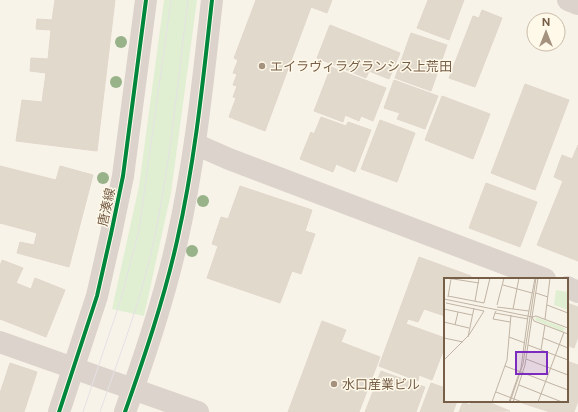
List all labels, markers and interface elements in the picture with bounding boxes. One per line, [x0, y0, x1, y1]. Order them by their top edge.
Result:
north arrow [526, 12, 566, 52]
text: N [542, 16, 550, 28]
place label: エイラヴィラグランシス上荒田 [270, 59, 452, 74]
marker: エイラヴィラグランシス上荒田 [257, 61, 267, 71]
street label: 唐湊線 [95, 186, 118, 228]
inset map [444, 278, 568, 402]
place label: 水口産業ビル [342, 377, 420, 392]
marker: 水口産業ビル [329, 379, 339, 389]

